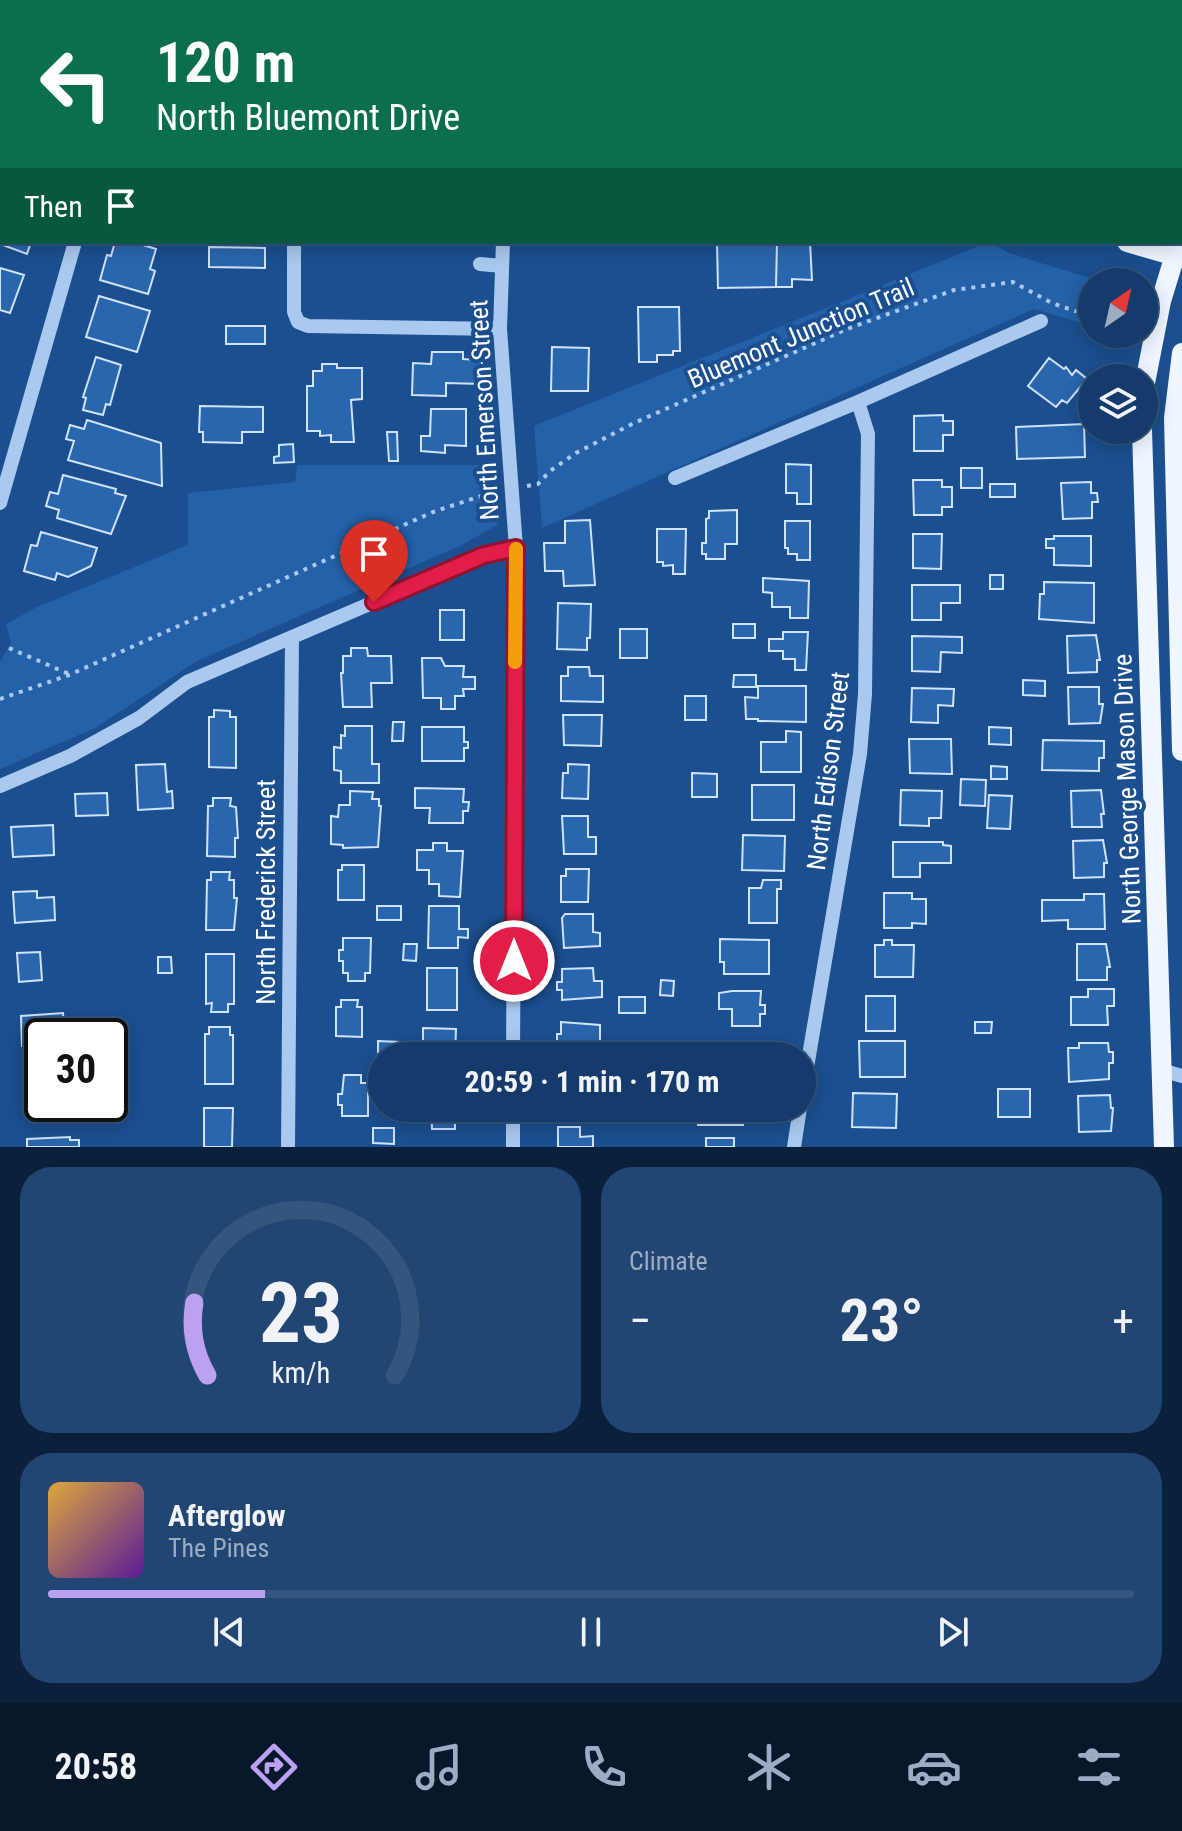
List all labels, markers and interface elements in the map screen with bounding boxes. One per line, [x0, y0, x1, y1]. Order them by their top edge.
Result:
text: 120 m [156, 30, 295, 96]
icon: left [24, 32, 128, 136]
text: North Bluemont Drive [156, 97, 460, 139]
icon: arrive [99, 184, 143, 228]
text: Then [24, 189, 83, 224]
north arrow [1078, 268, 1158, 348]
map controls [1078, 268, 1158, 444]
street label: Bluemont Junction Trail [683, 272, 919, 394]
street label: North Emerson Street [463, 299, 505, 521]
button: layers [1078, 364, 1158, 444]
pin [340, 520, 408, 602]
icon: arrive [352, 532, 396, 576]
street label: North George Mason Drive [1107, 653, 1147, 925]
street label: North Edison Street [801, 670, 855, 872]
street label: North Frederick Street [251, 779, 281, 1005]
position arrow [472, 919, 556, 1003]
speed limit sign: 30 [24, 1018, 128, 1122]
text: 20:59 · 1 min · 170 m [465, 1064, 719, 1099]
text: Climate [629, 1246, 708, 1276]
text: 23 [258, 1265, 343, 1362]
text: 23° [840, 1285, 924, 1356]
text: − [629, 1295, 651, 1347]
text: + [1112, 1295, 1134, 1347]
text: km/h [271, 1356, 330, 1390]
text: Afterglow [168, 1498, 286, 1533]
text: The Pines [168, 1533, 269, 1563]
icon: previous [207, 1610, 251, 1654]
icon: pause [569, 1610, 613, 1654]
icon: next [931, 1610, 975, 1654]
icon: directions [246, 1739, 302, 1795]
icon: music [411, 1739, 467, 1795]
icon: phone [576, 1739, 632, 1795]
icon: climate [741, 1739, 797, 1795]
icon: car [906, 1739, 962, 1795]
icon: filters [1071, 1739, 1127, 1795]
text: 20:58 [55, 1746, 137, 1788]

